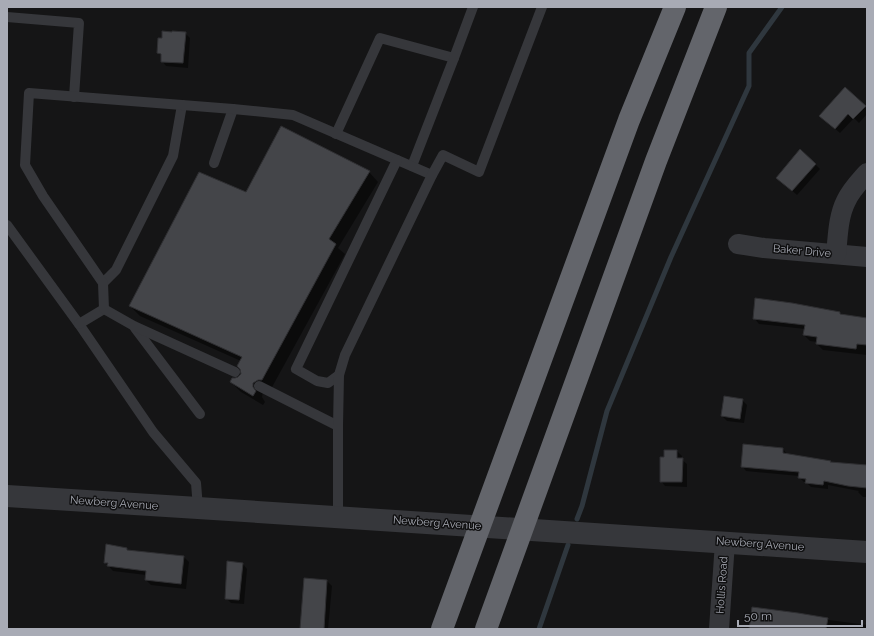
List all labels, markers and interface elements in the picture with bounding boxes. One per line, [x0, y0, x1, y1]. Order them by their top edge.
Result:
street label: Baker Drive [773, 242, 832, 260]
street label: Newberg Avenue [69, 493, 159, 513]
street label: Newberg Avenue [392, 513, 482, 533]
street label: Newberg Avenue [715, 534, 805, 554]
street label: Hollis Road [714, 556, 730, 614]
scale bar [738, 602, 862, 628]
text: 50 m [744, 609, 772, 623]

